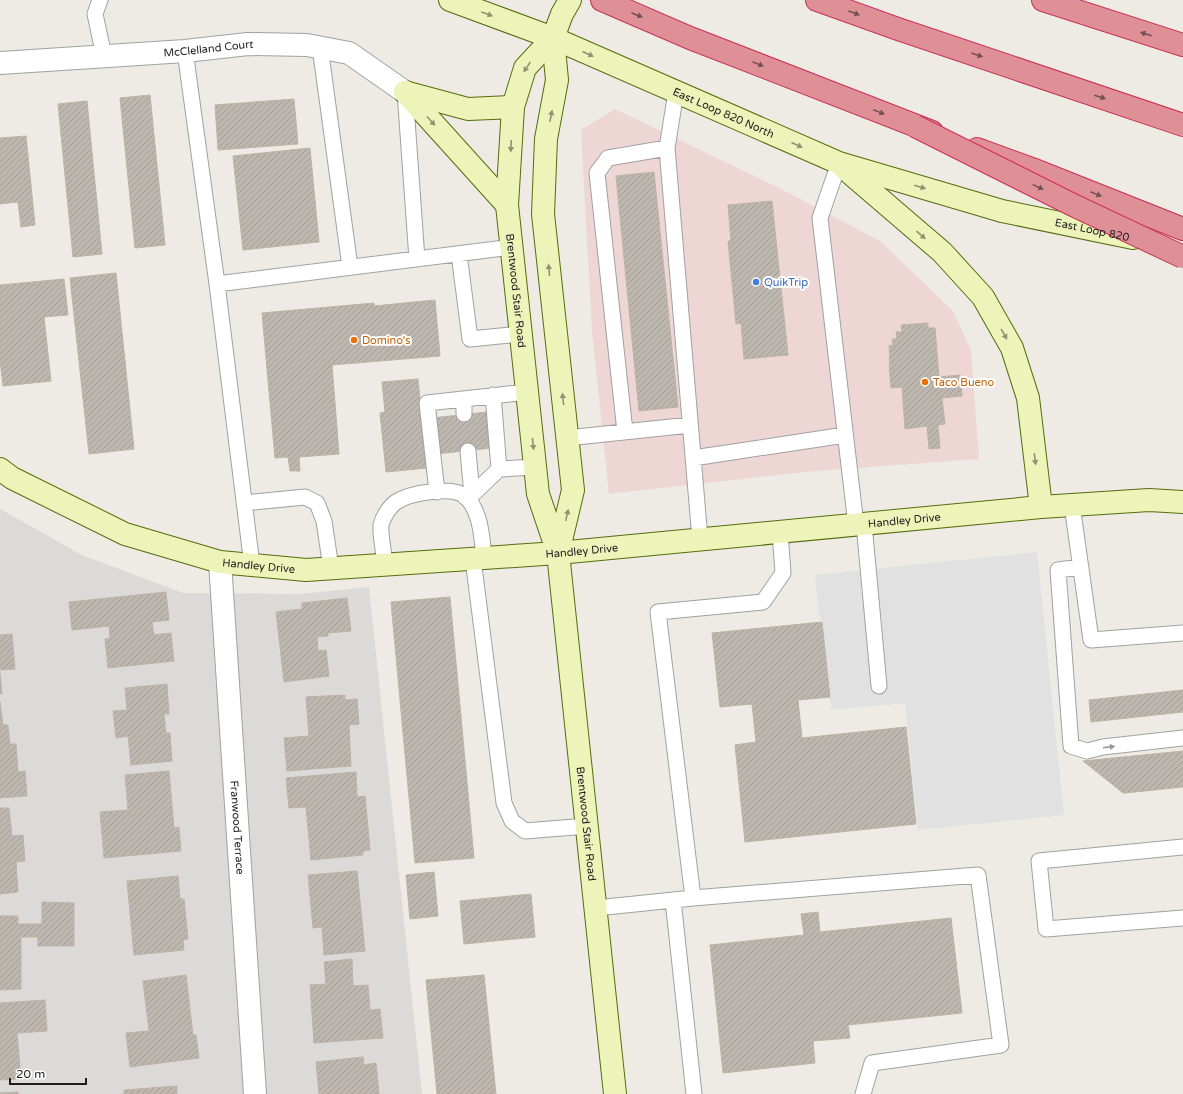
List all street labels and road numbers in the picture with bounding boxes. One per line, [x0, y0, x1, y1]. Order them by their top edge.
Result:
street label: McClelland Court [163, 38, 254, 59]
street label: East Loop 820 North [671, 85, 776, 141]
street label: East Loop 820 [1054, 216, 1131, 244]
street label: Brentwood Stair Road [503, 233, 528, 349]
street label: Handley Drive [867, 511, 941, 530]
street label: Handley Drive [545, 541, 619, 561]
street label: Handley Drive [222, 556, 296, 576]
street label: Brentwood Stair Road [574, 766, 599, 882]
street label: Franwood Terrace [227, 780, 247, 875]

